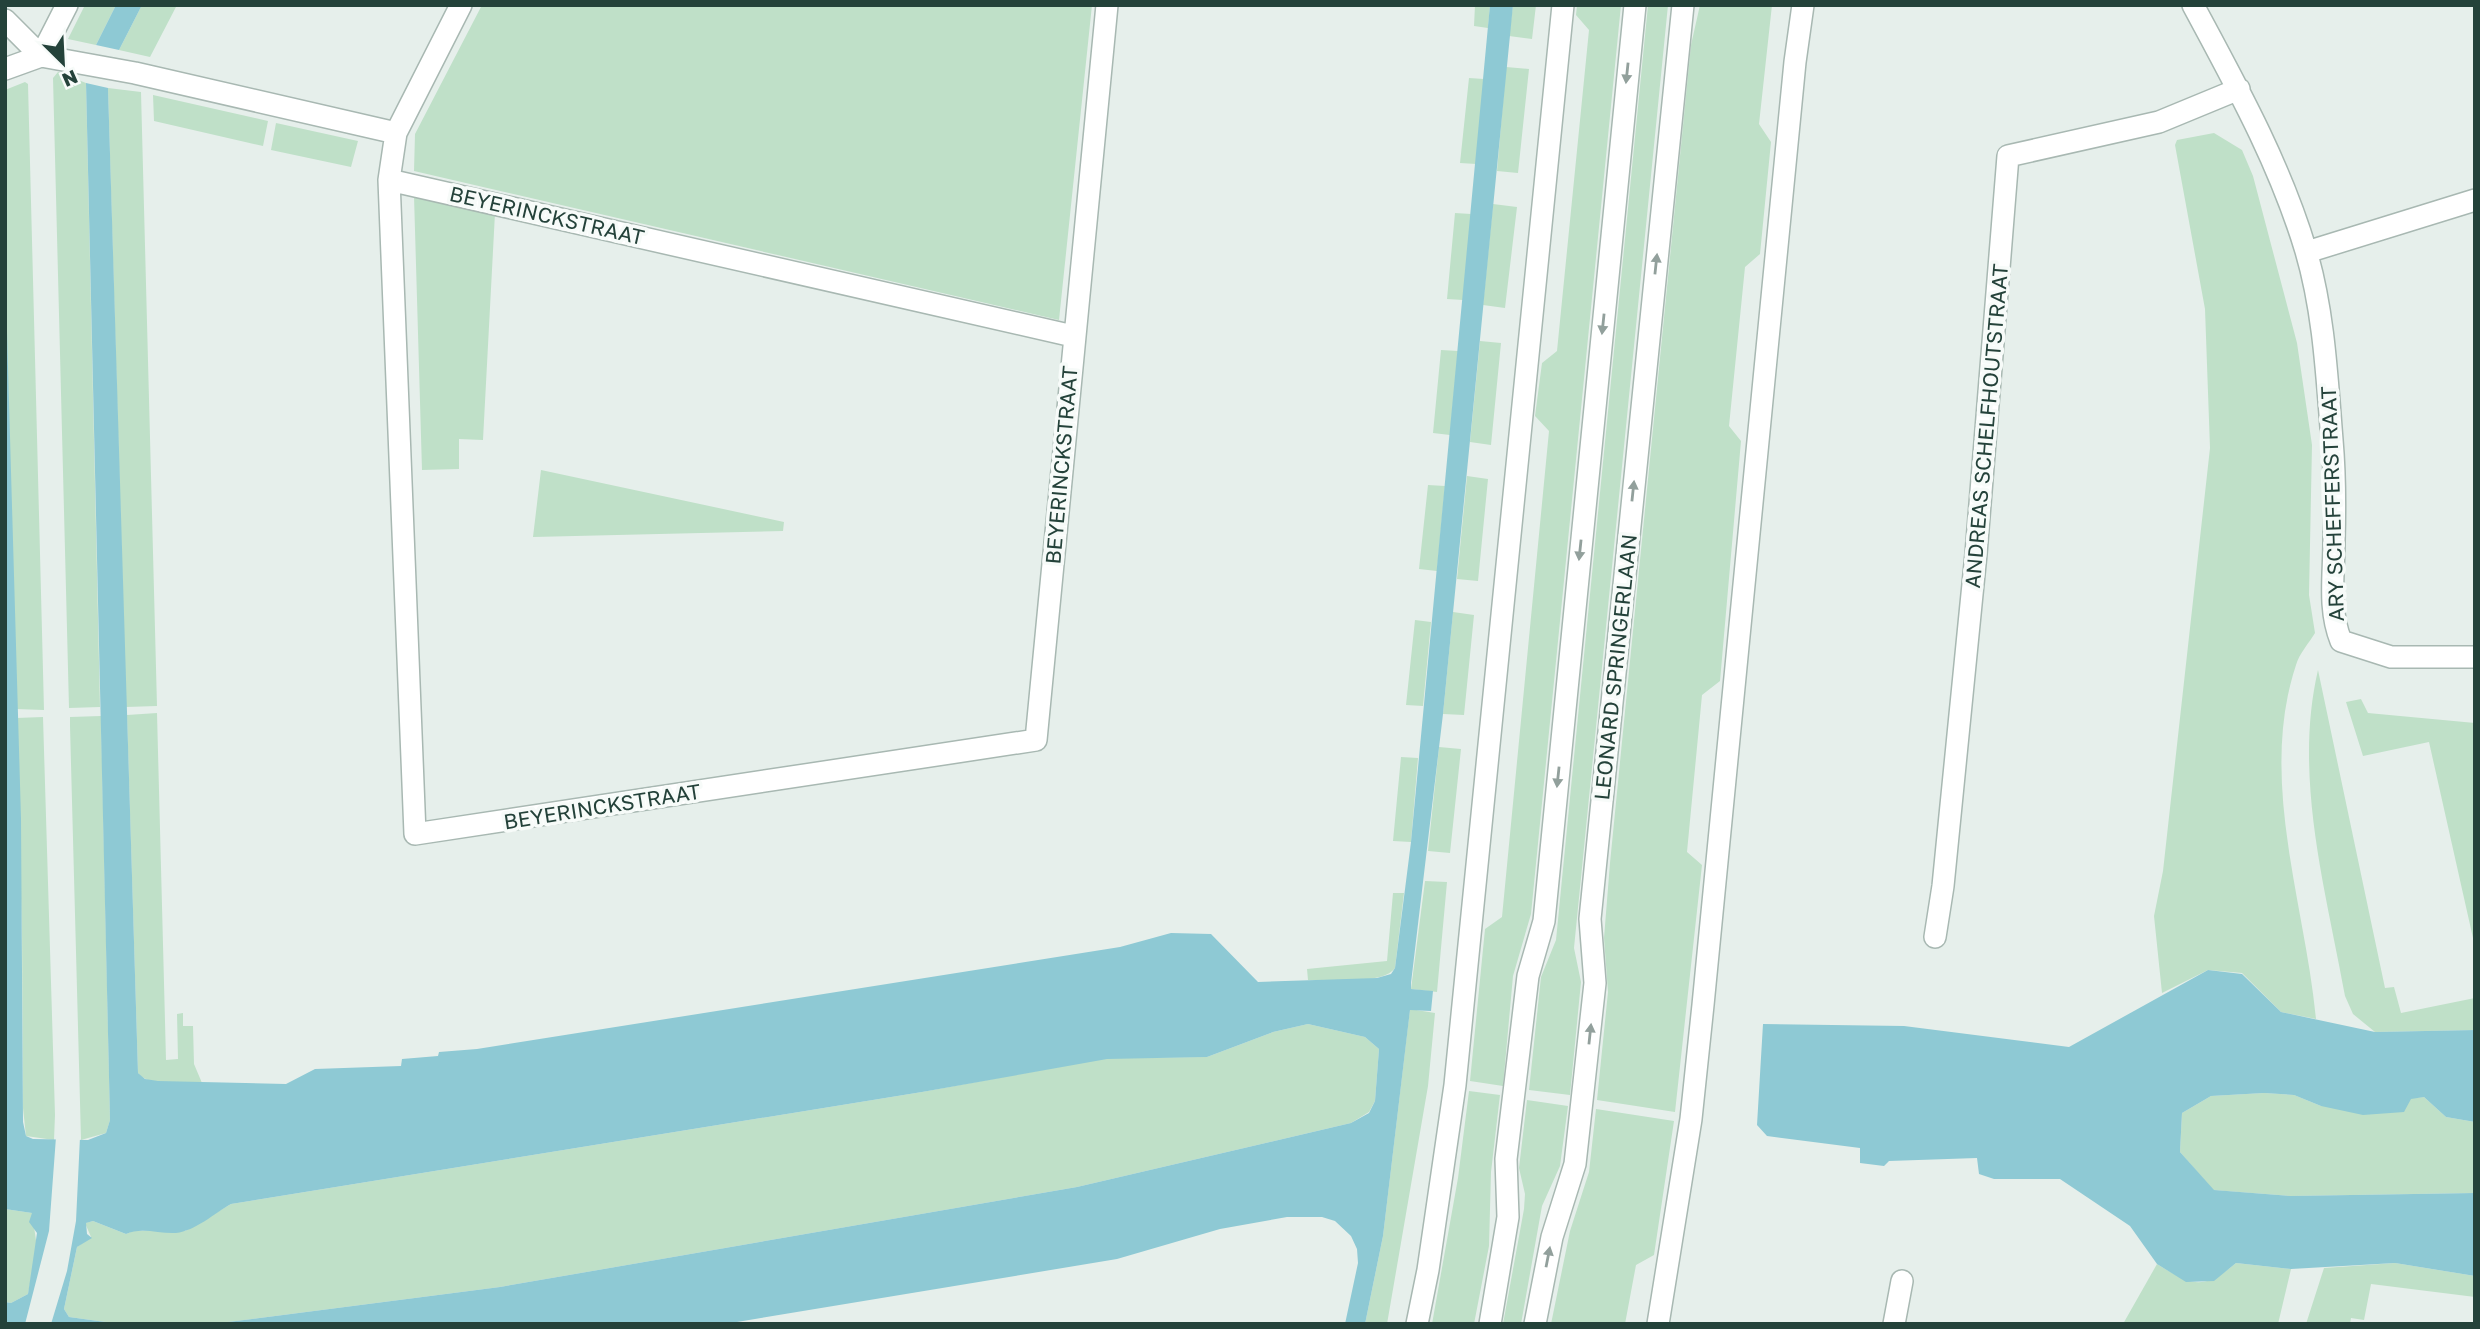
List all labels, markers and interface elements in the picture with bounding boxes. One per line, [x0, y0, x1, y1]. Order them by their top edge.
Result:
north arrow [28, 28, 98, 98]
one-way arrow [1621, 62, 1632, 84]
text: N [59, 66, 81, 92]
street label: BEYERINCKSTRAAT [447, 180, 647, 250]
one-way arrow [1651, 253, 1662, 275]
street label: ANDREAS SCHELFHOUTSTRAAT [1959, 263, 2013, 589]
one-way arrow [1597, 313, 1608, 335]
street label: BEYERINCKSTRAAT [1039, 365, 1083, 565]
street label: ARY SCHEFFERSTRAAT [2315, 386, 2349, 622]
one-way arrow [1628, 480, 1639, 502]
street label: LEONARD SPRINGERLAAN [1588, 533, 1642, 801]
one-way arrow [1575, 539, 1586, 561]
one-way arrow [1553, 766, 1564, 788]
street label: BEYERINCKSTRAAT [502, 778, 702, 834]
one-way arrow [1585, 1023, 1596, 1045]
one-way arrow [1543, 1246, 1554, 1268]

